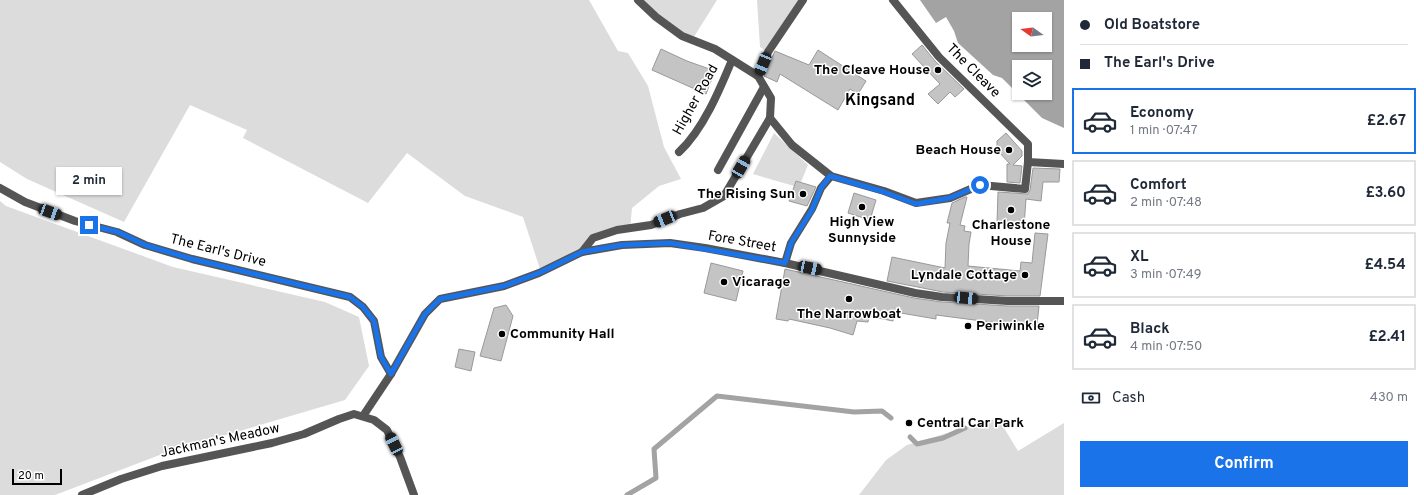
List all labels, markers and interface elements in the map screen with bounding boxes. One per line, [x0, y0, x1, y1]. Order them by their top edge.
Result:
north arrow [1012, 12, 1052, 52]
map controls [1012, 12, 1052, 100]
text: Old Boatstore [1104, 16, 1200, 35]
street label: The Cleave [943, 41, 1003, 101]
car [753, 51, 773, 77]
text: The Earl's Drive [1104, 54, 1215, 73]
button: layers [1012, 60, 1052, 100]
street label: Higher Road [670, 62, 722, 138]
place label: The Cleave House [814, 62, 930, 79]
marker: The Cleave House [933, 65, 943, 75]
district label: Kingsand [845, 91, 915, 111]
icon: car [1082, 103, 1118, 139]
text: Economy [1130, 104, 1194, 123]
text: £2.67 [1367, 112, 1406, 131]
text: 1 min · 07:47 [1130, 123, 1198, 139]
place label: Beach House [915, 142, 1001, 159]
marker: Beach House [1004, 145, 1014, 155]
car [730, 154, 752, 180]
callout: 2 min [56, 167, 122, 195]
text: 2 min [72, 173, 106, 189]
icon: car [1082, 175, 1118, 211]
route start [971, 176, 989, 194]
text: Comfort [1130, 176, 1187, 195]
text: £3.60 [1366, 184, 1406, 203]
place label: The Rising Sun [697, 186, 795, 203]
marker: The Rising Sun [798, 189, 808, 199]
text: 2 min · 07:48 [1130, 195, 1202, 211]
car [37, 202, 63, 222]
marker: High View Sunnyside [857, 202, 867, 212]
marker: Charlestone House [1006, 205, 1016, 215]
car [652, 209, 678, 229]
place label: High View Sunnyside [828, 214, 896, 247]
route end [80, 216, 98, 234]
place label: Charlestone House [972, 217, 1051, 250]
street label: Fore Street [707, 228, 777, 256]
street label: The Earl's Drive [168, 231, 268, 271]
icon: car [1082, 247, 1118, 283]
text: XL [1130, 248, 1148, 267]
text: £4.54 [1365, 256, 1406, 275]
car [797, 260, 823, 276]
place label: Lyndale Cottage [911, 267, 1017, 284]
text: 3 min · 07:49 [1130, 267, 1201, 283]
marker: Lyndale Cottage [1020, 270, 1030, 280]
place label: Vicarage [732, 274, 790, 291]
marker: Vicarage [719, 277, 729, 287]
car [954, 291, 978, 305]
marker: The Narrowboat [844, 294, 854, 304]
place label: The Narrowboat [797, 306, 901, 323]
place label: Periwinkle [976, 318, 1045, 335]
icon: car [1082, 319, 1118, 355]
text: Black [1130, 320, 1170, 339]
marker: Periwinkle [963, 321, 973, 331]
place label: Community Hall [510, 326, 615, 343]
text: £2.41 [1368, 328, 1406, 347]
marker: Community Hall [497, 329, 507, 339]
text: 4 min · 07:50 [1130, 339, 1202, 355]
icon: cash [1080, 387, 1102, 409]
text: Cash [1112, 389, 1145, 408]
text: 430 m [1370, 390, 1408, 406]
place label: Central Car Park [917, 415, 1024, 432]
marker: Central Car Park [904, 418, 914, 428]
street label: Jackman's Meadow [159, 420, 281, 462]
car [383, 431, 405, 457]
button: Confirm [1080, 441, 1408, 487]
scale bar [12, 467, 62, 486]
text: 20 m [18, 469, 44, 483]

